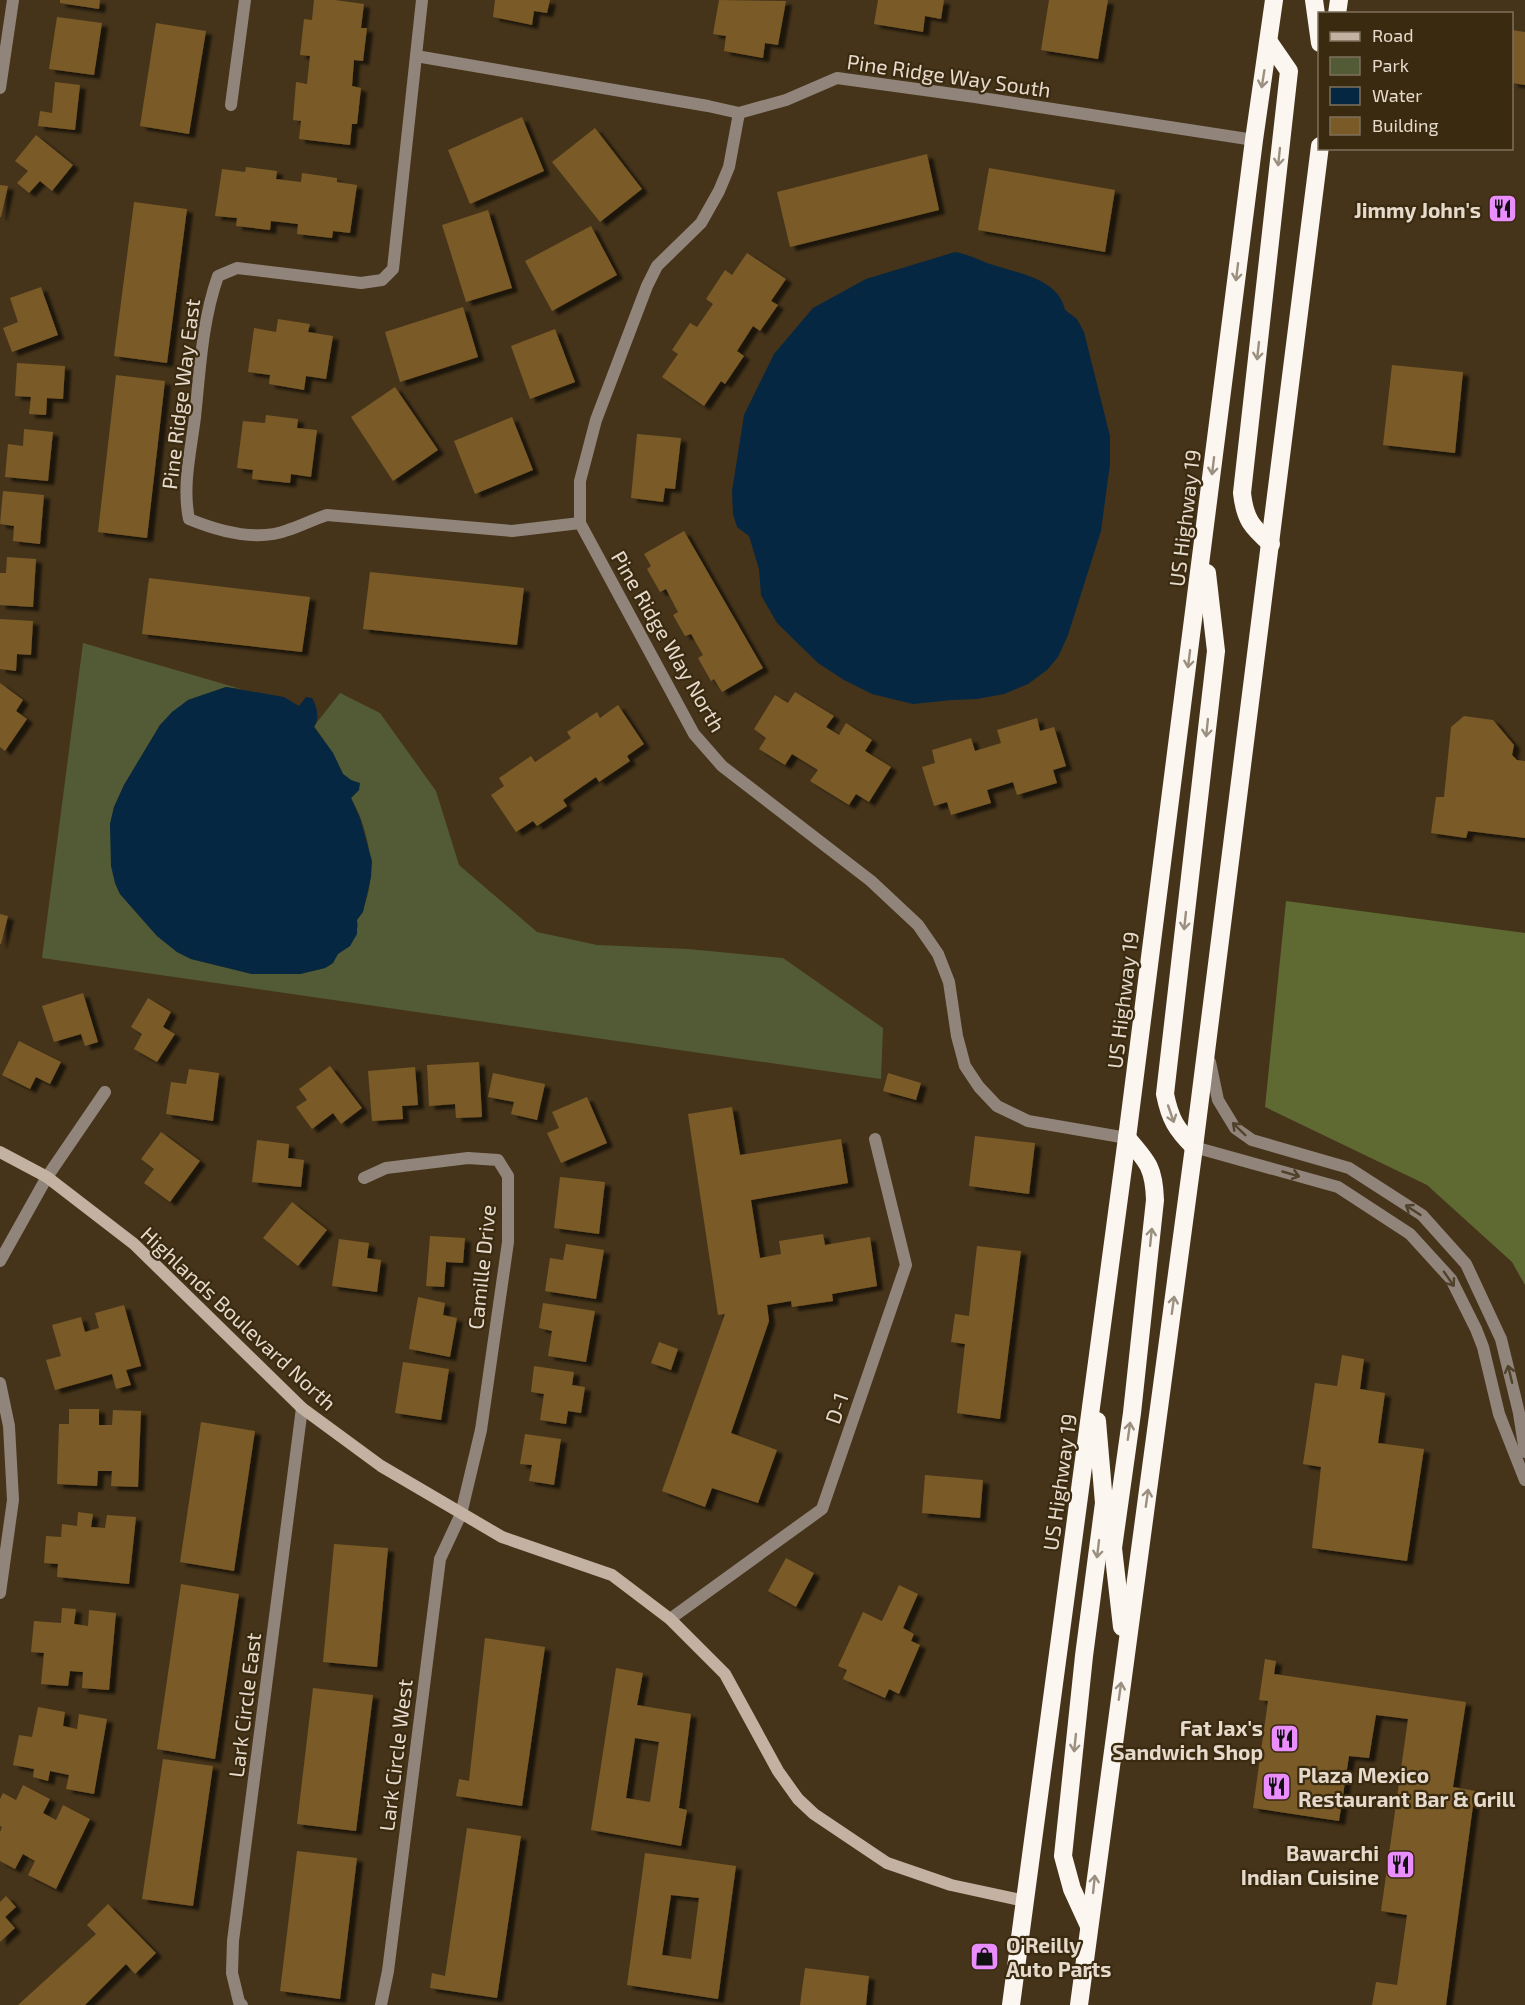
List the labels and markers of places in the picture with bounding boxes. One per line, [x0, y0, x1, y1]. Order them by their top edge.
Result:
restaurant icon: Jimmy John's [1486, 193, 1518, 225]
place label: Jimmy John's [1354, 197, 1481, 223]
place label: Fat Jax's Sandwich Shop [1112, 1715, 1263, 1764]
restaurant icon: Fat Jax's Sandwich Shop [1268, 1723, 1300, 1755]
place label: Plaza Mexico Restaurant Bar & Grill [1298, 1762, 1516, 1811]
restaurant icon: Plaza Mexico Restaurant Bar & Grill [1261, 1770, 1293, 1802]
place label: Bawarchi Indian Cuisine [1241, 1840, 1379, 1889]
restaurant icon: Bawarchi Indian Cuisine [1384, 1848, 1416, 1880]
place label: O'Reilly Auto Parts [1006, 1932, 1111, 1981]
shop icon: O'Reilly Auto Parts [969, 1940, 1001, 1972]

